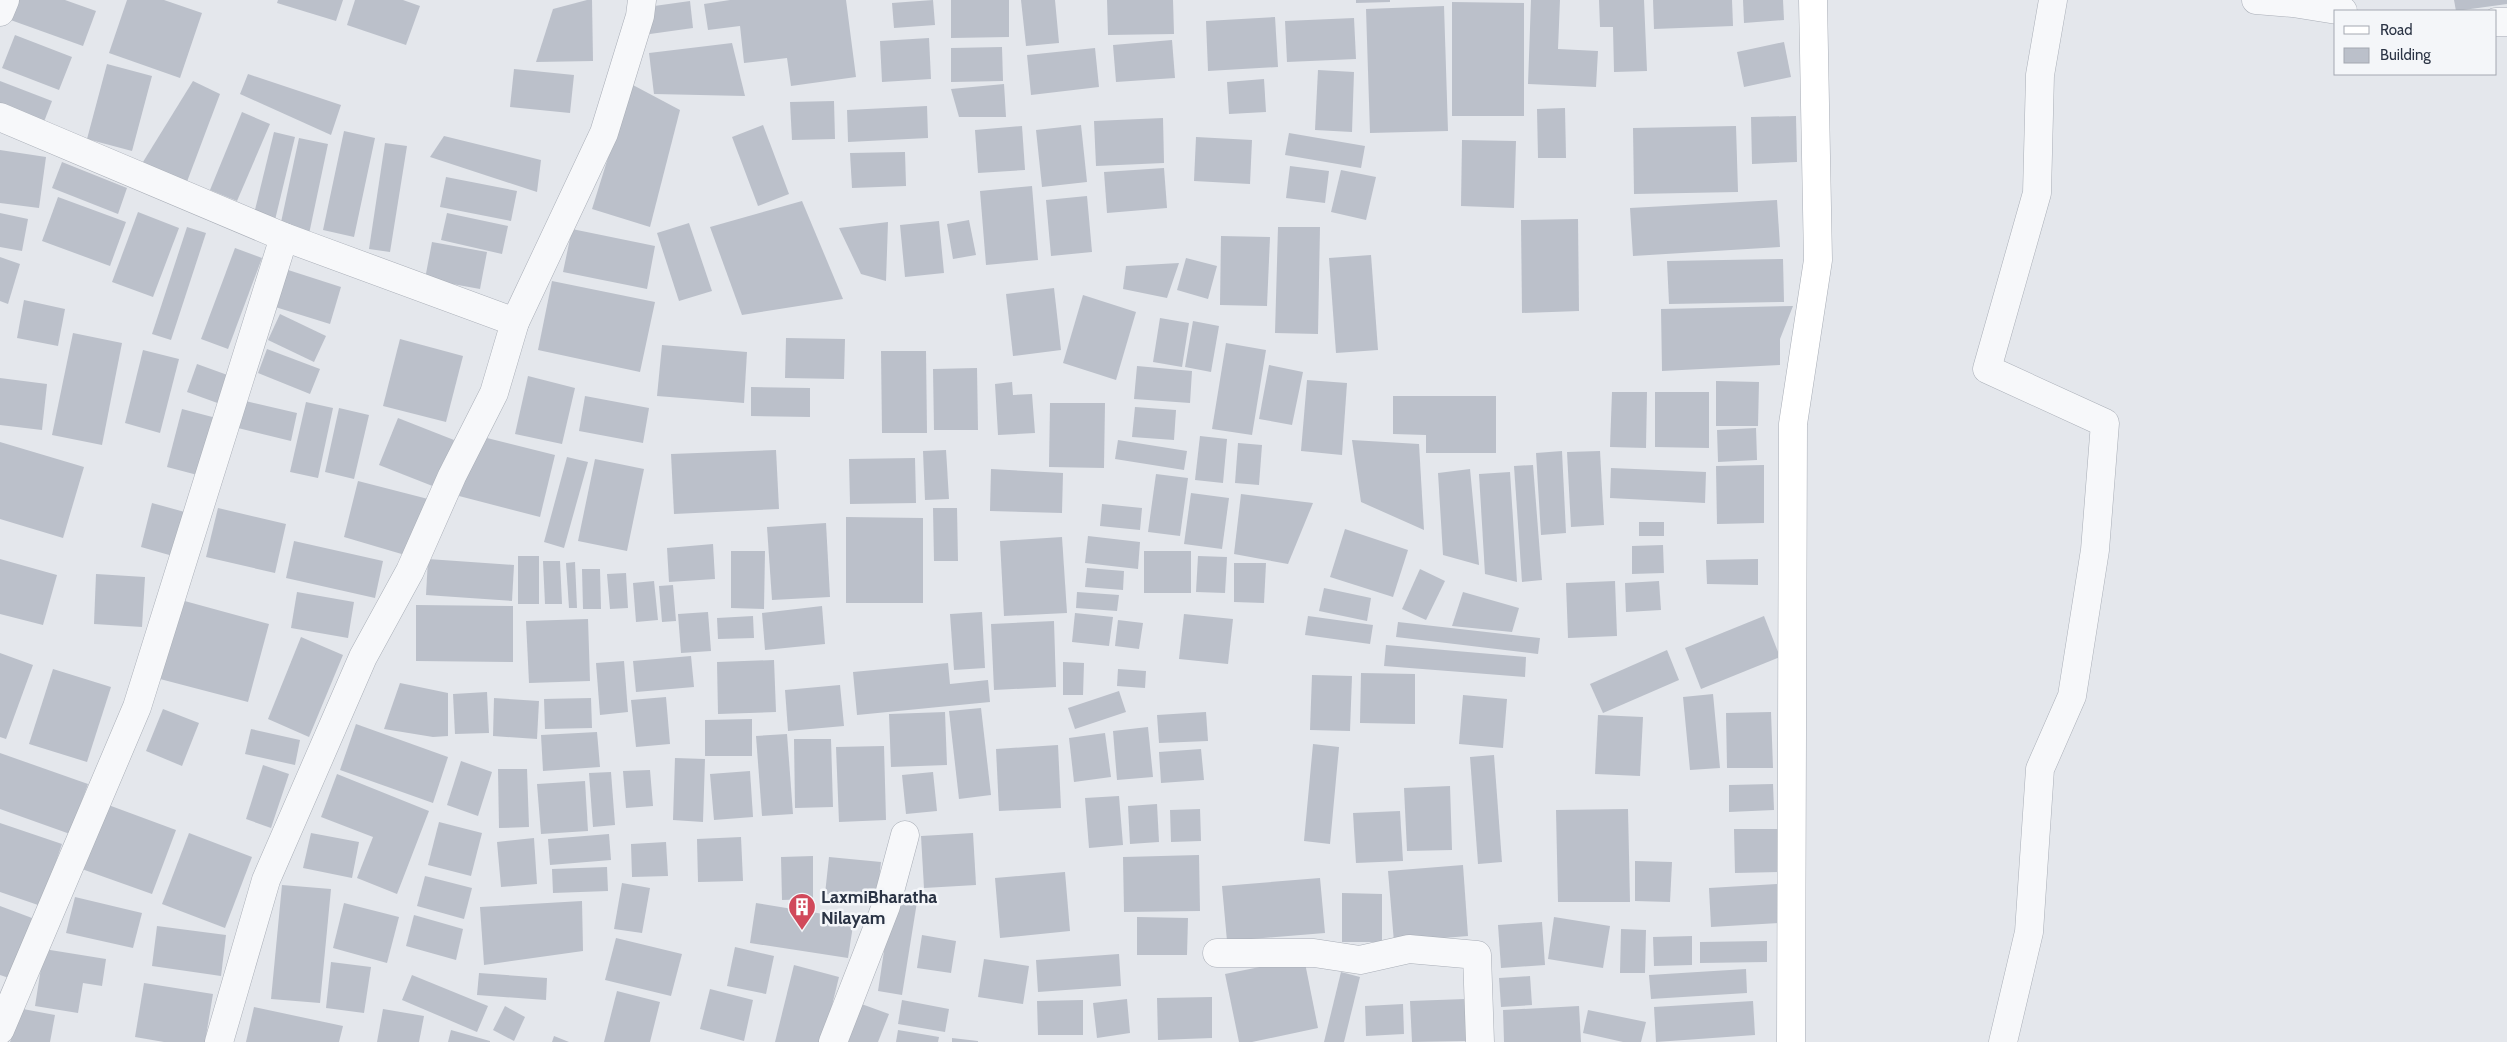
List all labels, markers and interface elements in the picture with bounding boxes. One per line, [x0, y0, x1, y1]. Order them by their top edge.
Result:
legend [2334, 10, 2497, 75]
text: Road [2380, 21, 2413, 39]
text: Building [2380, 46, 2431, 64]
place label: LaxmiBharatha Nilayam [821, 886, 937, 929]
building icon: LaxmiBharatha Nilayam [787, 892, 817, 931]

